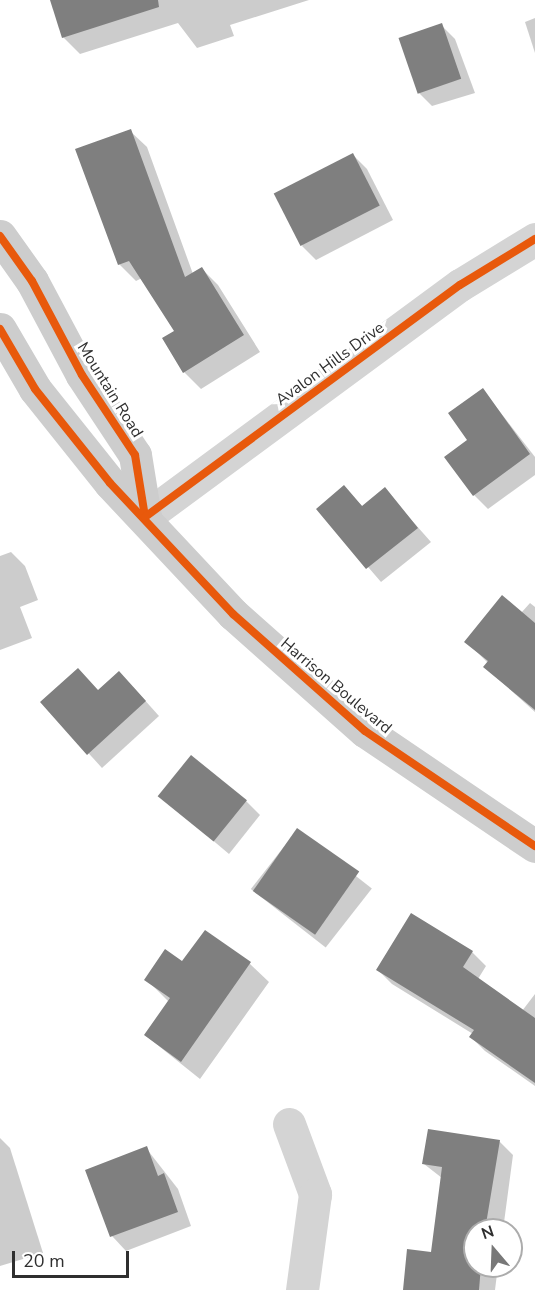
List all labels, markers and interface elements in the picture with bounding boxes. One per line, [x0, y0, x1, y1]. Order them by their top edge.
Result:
street label: Avalon Hills Drive [272, 318, 388, 410]
street label: Mountain Road [73, 339, 147, 441]
street label: Harrison Boulevard [277, 634, 395, 738]
north arrow [463, 1218, 523, 1278]
text: N [479, 1221, 497, 1245]
scale bar [15, 1239, 132, 1277]
text: 20 m [23, 1249, 65, 1273]

